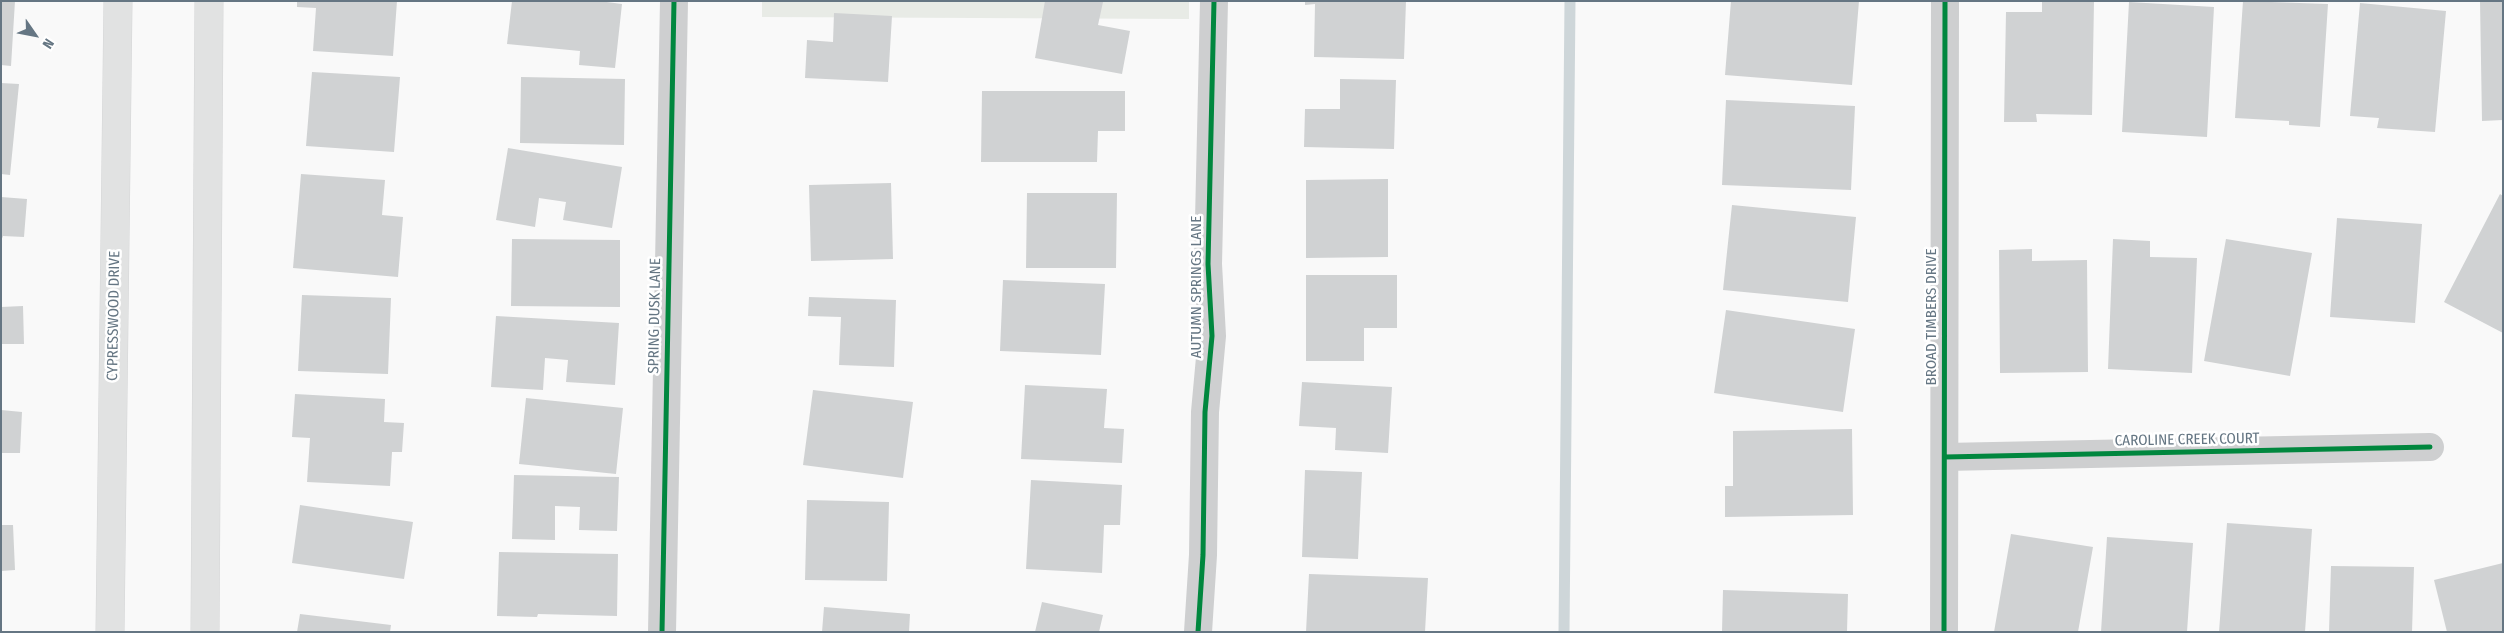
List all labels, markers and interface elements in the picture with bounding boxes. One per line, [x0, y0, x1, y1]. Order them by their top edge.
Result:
north arrow [10, 10, 60, 60]
text: N [39, 35, 57, 52]
street label: AUTUMN SPRINGS LANE [1188, 216, 1206, 358]
street label: BROAD TIMBERS DRIVE [1923, 249, 1941, 385]
street label: CYPRESSWOOD DRIVE [104, 251, 124, 381]
street label: SPRING DUSK LANE [645, 258, 665, 374]
street label: CAROLINE CREEK COURT [2114, 430, 2260, 450]

